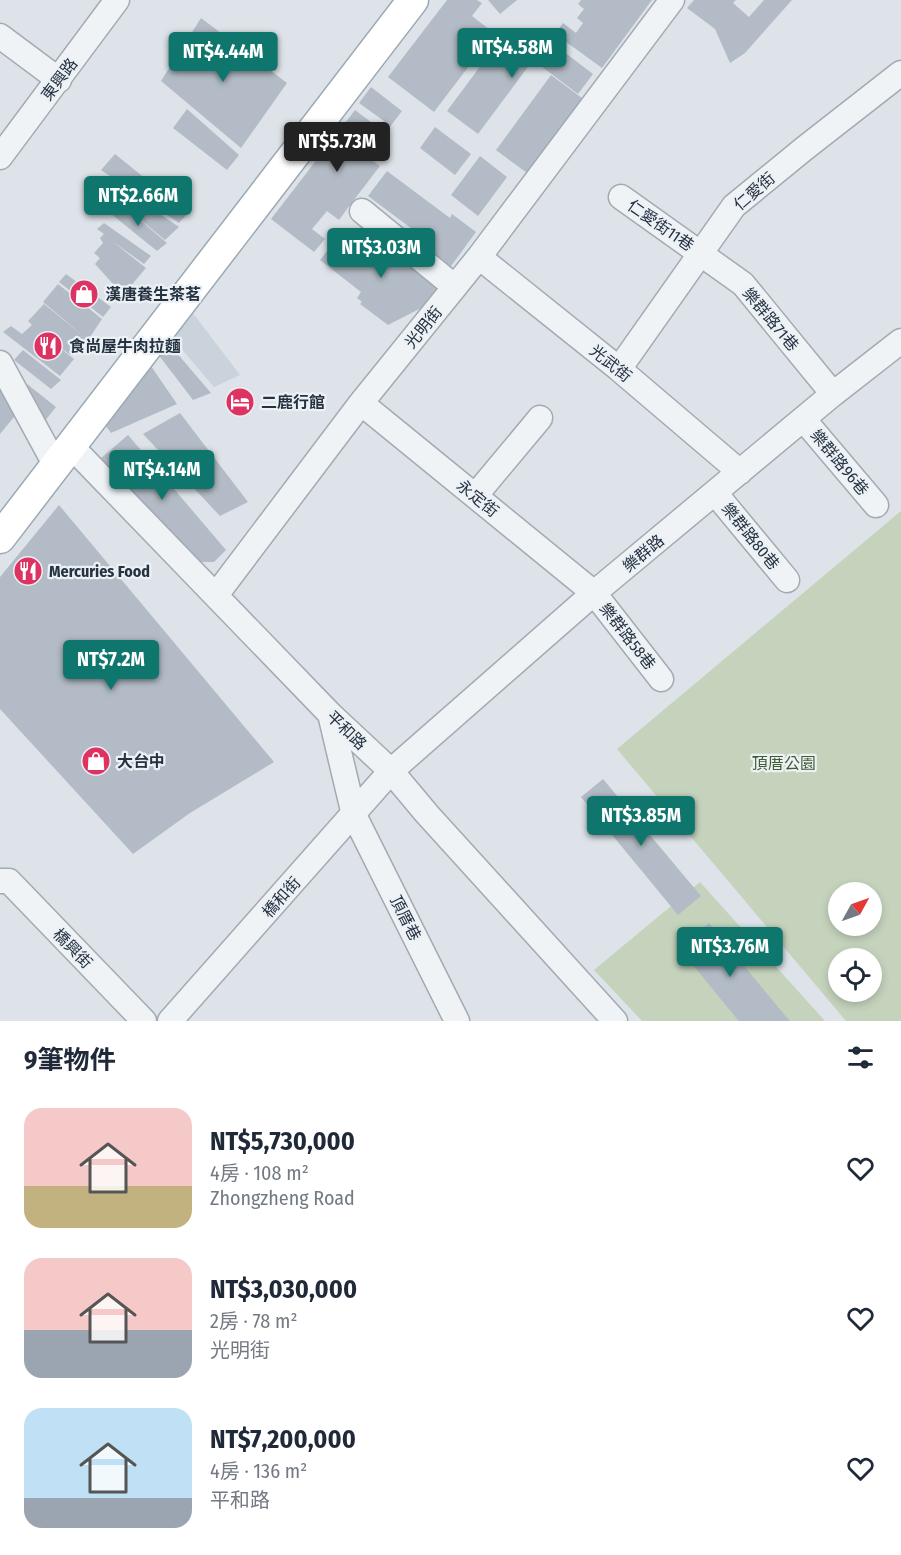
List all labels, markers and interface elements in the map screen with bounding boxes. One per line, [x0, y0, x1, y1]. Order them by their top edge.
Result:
pin: NT$4.58M [450, 28, 574, 79]
pin: NT$4.44M [161, 32, 285, 83]
text: NT$4.58M [471, 35, 553, 59]
text: NT$4.44M [183, 39, 263, 63]
street label: 東興路 [37, 54, 81, 104]
pin: NT$5.73M [275, 122, 399, 173]
text: NT$5.73M [298, 129, 376, 153]
street label: 仁愛街 [730, 168, 779, 214]
pin: NT$2.66M [76, 176, 200, 227]
text: NT$2.66M [98, 183, 178, 207]
street label: 仁愛街11巷 [624, 196, 697, 255]
pin: NT$3.03M [319, 228, 443, 279]
text: NT$3.03M [341, 235, 421, 259]
shop icon: 漢唐養生茶茗 [68, 278, 100, 310]
street label: 樂群路71巷 [739, 284, 802, 355]
place label: 漢唐養生茶茗 [105, 285, 201, 304]
street label: 光明街 [401, 303, 446, 352]
restaurant icon: 食尚屋牛肉拉麵 [32, 330, 64, 362]
place label: 食尚屋牛肉拉麵 [69, 337, 181, 356]
street label: 光武街 [586, 341, 635, 386]
hotel icon: 二鹿行館 [224, 386, 256, 418]
place label: 二鹿行館 [261, 393, 325, 412]
street label: 樂群路96巷 [807, 426, 873, 499]
pin: NT$4.14M [100, 450, 224, 501]
text: NT$4.14M [123, 457, 201, 481]
street label: 永定街 [453, 476, 502, 521]
street label: 樂群路80巷 [718, 499, 783, 574]
street label: 樂群路 [619, 531, 668, 576]
restaurant icon: Mercuries Food [12, 555, 44, 587]
place label: Mercuries Food [49, 562, 150, 581]
street label: 樂群路58巷 [596, 599, 660, 673]
pin: NT$7.2M [56, 640, 166, 691]
text: NT$7.2M [77, 647, 145, 671]
street label: 平和路 [323, 707, 371, 754]
shop icon: 大台中 [80, 745, 112, 777]
place label: 大台中 [117, 752, 165, 771]
park label: 頂厝公園 [752, 754, 816, 773]
pin: NT$3.85M [579, 796, 703, 847]
text: NT$3.85M [601, 803, 681, 827]
street label: 橋和街 [258, 873, 304, 922]
north arrow [828, 882, 882, 936]
map controls [828, 882, 882, 1002]
street label: 頂厝巷 [386, 893, 425, 944]
street label: 橋興街 [49, 924, 96, 972]
pin: NT$3.76M [668, 927, 792, 978]
text: NT$3.76M [691, 934, 769, 958]
button: locate [828, 948, 882, 1002]
icon: filters [844, 1041, 877, 1074]
text: 9筆物件 [24, 1045, 115, 1076]
text: NT$5,730,000 [210, 1126, 355, 1157]
icon: home [72, 1132, 144, 1204]
icon: heart [844, 1152, 877, 1185]
text: 4房 · 108 m² [210, 1161, 309, 1185]
text: Zhongzheng Road [210, 1186, 355, 1210]
text: NT$3,030,000 [210, 1274, 357, 1305]
icon: home [72, 1282, 144, 1354]
icon: heart [844, 1302, 877, 1335]
text: 2房 · 78 m² [210, 1309, 297, 1333]
text: 光明街 [210, 1338, 270, 1362]
text: NT$7,200,000 [210, 1424, 356, 1455]
icon: home [72, 1432, 144, 1504]
icon: heart [844, 1452, 877, 1485]
text: 4房 · 136 m² [210, 1459, 307, 1483]
text: 平和路 [210, 1488, 270, 1512]

